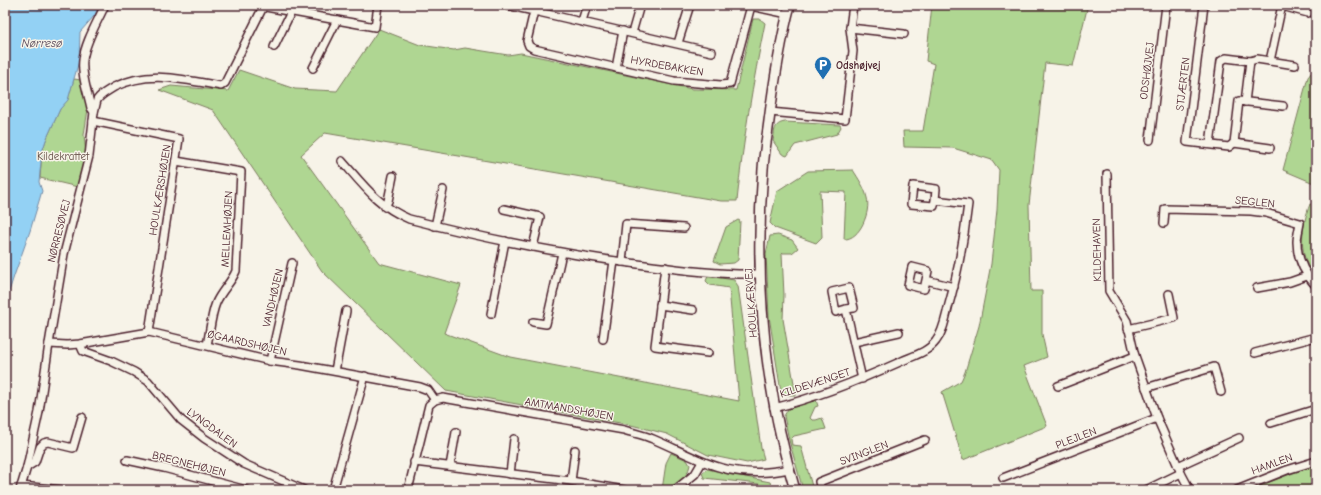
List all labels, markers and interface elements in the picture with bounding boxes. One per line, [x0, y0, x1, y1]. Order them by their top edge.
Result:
water label: Nørresø [22, 36, 62, 50]
street label: ODSHØJVEJ [1137, 42, 1157, 100]
street label: HYRDEBAKKEN [629, 53, 705, 79]
parking icon: Odshøjvej [813, 55, 833, 80]
street label: STJÆRTEN [1173, 56, 1193, 112]
place label: Odshøjvej [836, 59, 881, 72]
street label: HOULKÆRSHØJEN [146, 143, 174, 237]
park label: Kildekrattet [37, 150, 90, 163]
street label: MELLEMHØJEN [219, 190, 235, 268]
street label: SEGLEN [1235, 193, 1275, 211]
street label: NØRRESØVEJ [45, 198, 73, 264]
street label: KILDEHAVEN [1090, 218, 1104, 282]
street label: VANDHØJEN [260, 267, 286, 329]
street label: HOULKÆRVEJ [742, 268, 760, 338]
street label: ØGAARDSHØJEN [206, 328, 288, 358]
street label: KILDEVÆNGET [778, 365, 852, 401]
street label: AMTMANDSHØJEN [524, 395, 614, 423]
street label: LYNGDALEN [184, 405, 240, 451]
street label: PLEJLEN [1054, 424, 1098, 452]
street label: SVINGLEN [838, 438, 890, 468]
street label: BREGNEHØJEN [151, 449, 227, 479]
street label: HAMLEN [1250, 451, 1294, 477]

